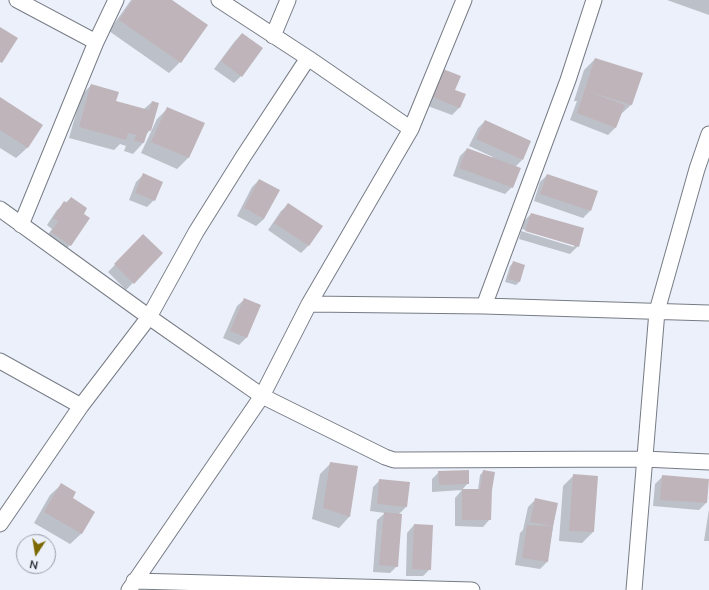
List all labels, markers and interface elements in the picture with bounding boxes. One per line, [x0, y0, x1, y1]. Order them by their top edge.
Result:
north arrow [16, 534, 56, 574]
text: N [28, 557, 39, 572]

